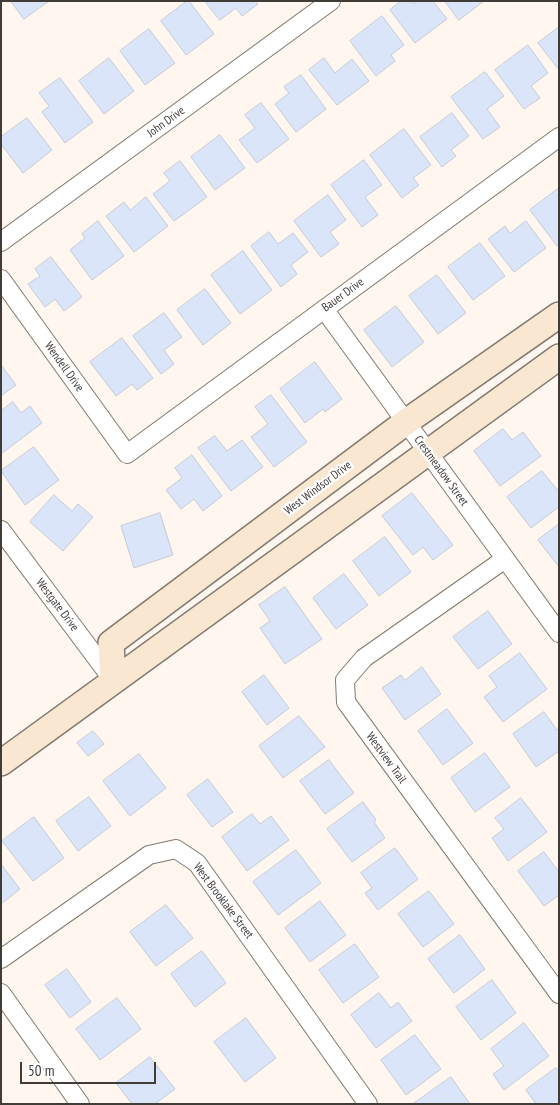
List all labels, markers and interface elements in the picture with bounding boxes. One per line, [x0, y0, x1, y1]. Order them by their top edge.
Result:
street label: John Drive [144, 104, 188, 140]
street label: Bauer Drive [319, 275, 367, 315]
street label: Wendell Drive [41, 339, 87, 395]
street label: Crestmeadow Street [411, 433, 471, 509]
street label: West Windsor Drive [282, 458, 354, 518]
street label: Westgate Drive [32, 576, 82, 634]
street label: Westview Trail [363, 730, 409, 786]
street label: West Brooklake Street [190, 860, 256, 942]
scale bar [22, 1052, 159, 1084]
text: 50 m [28, 1061, 54, 1080]

